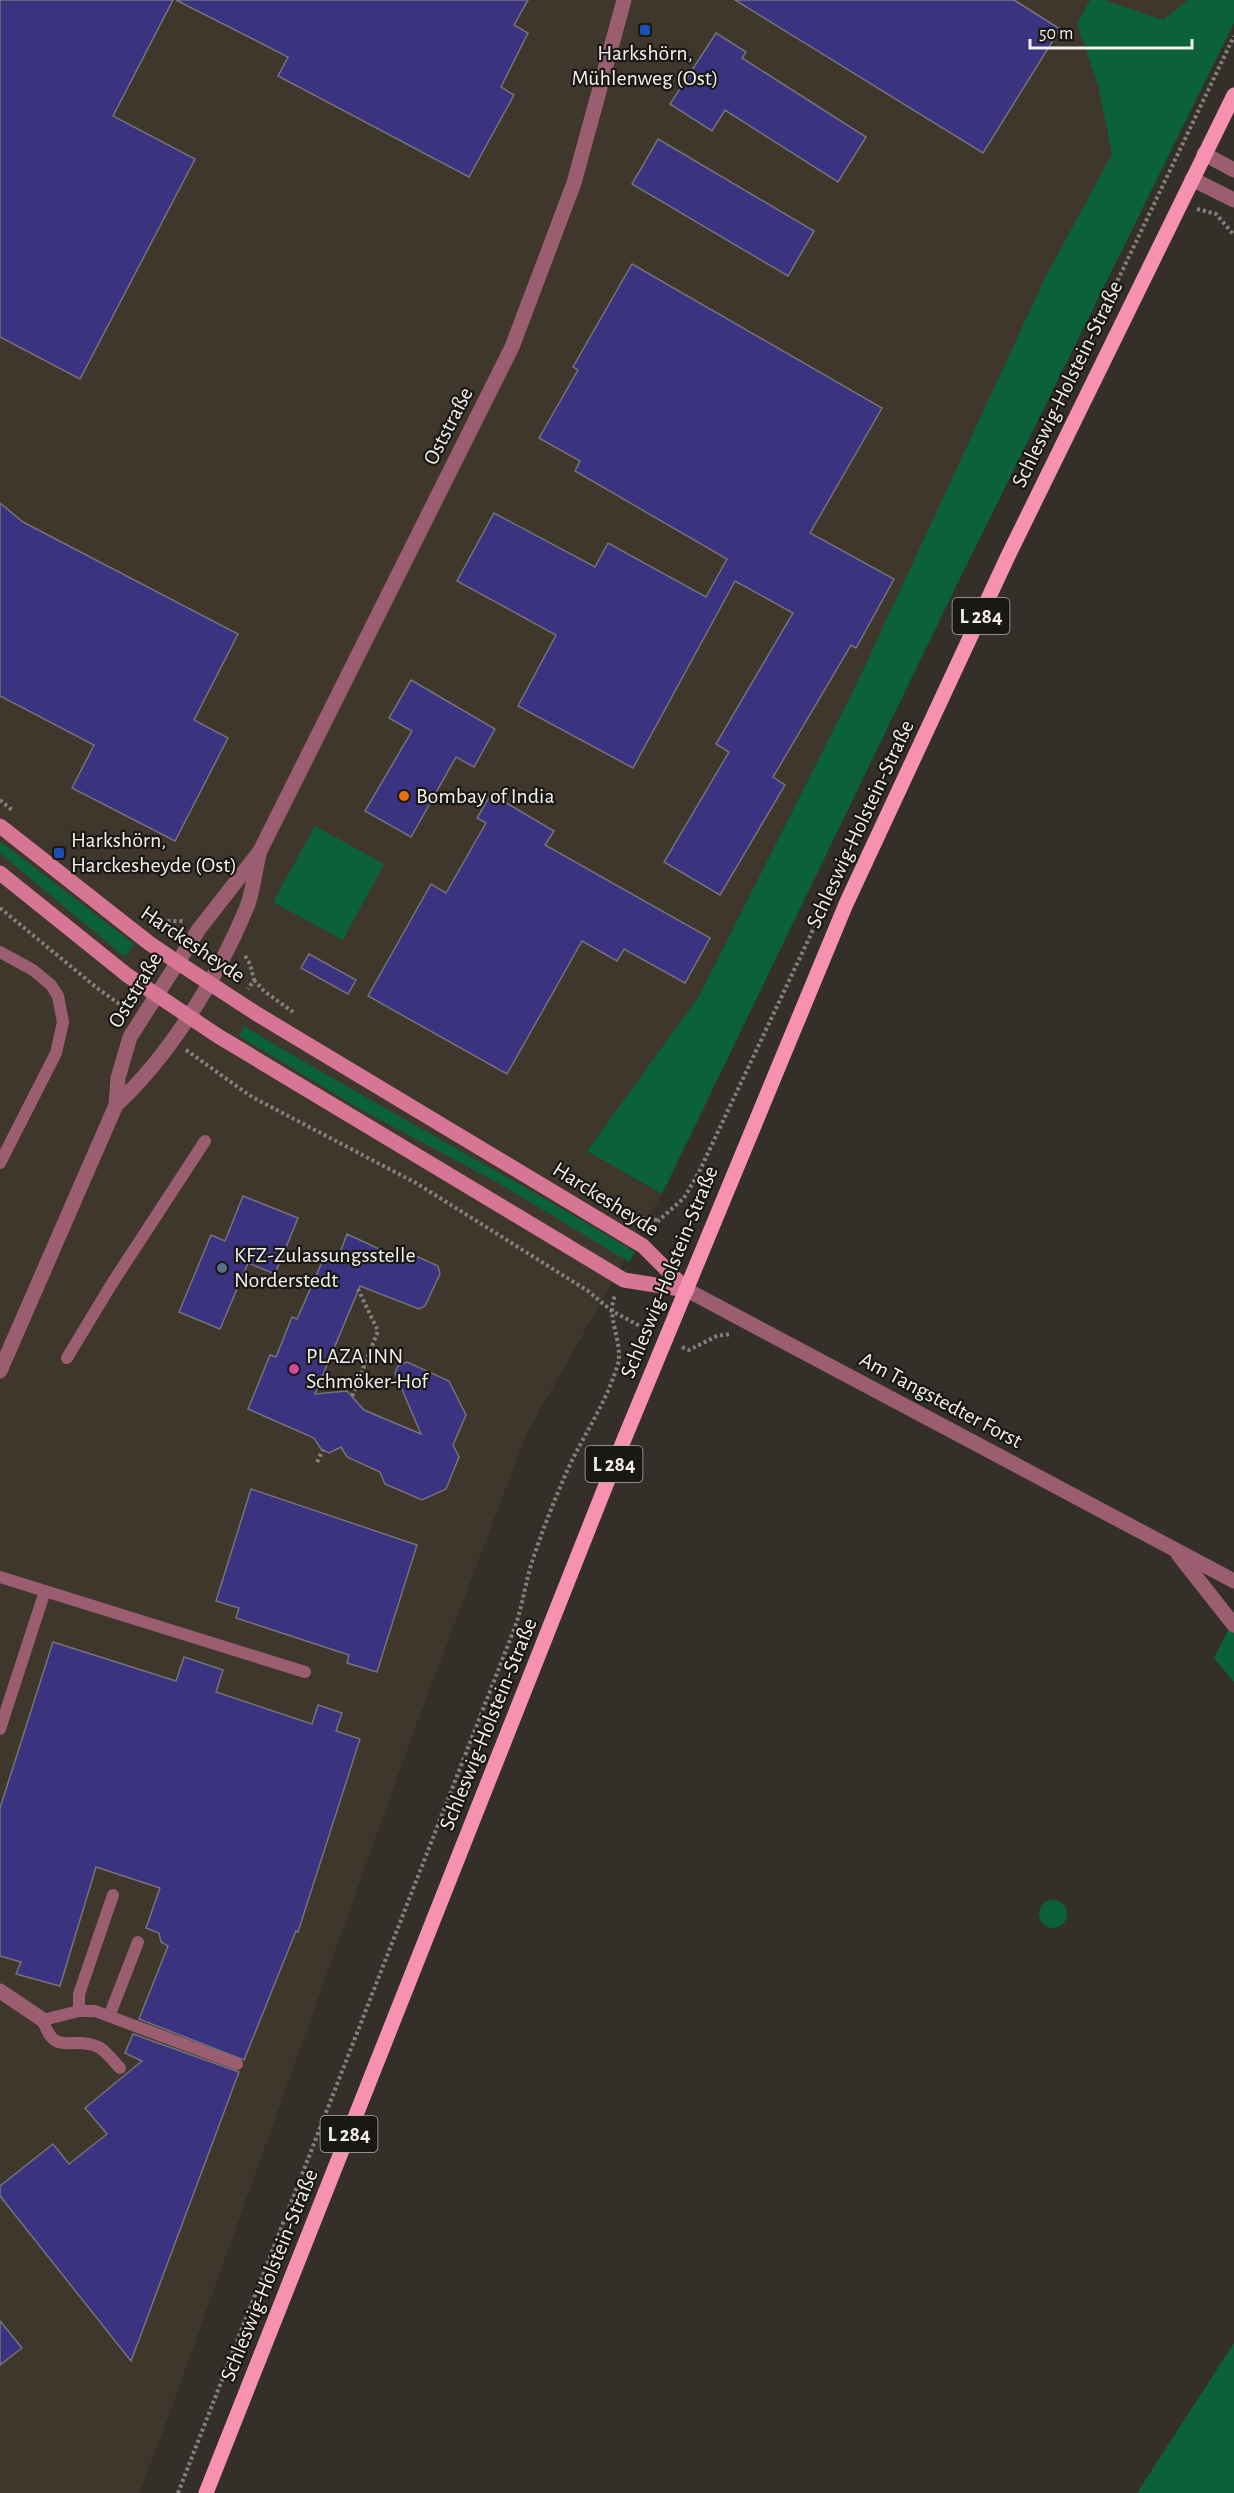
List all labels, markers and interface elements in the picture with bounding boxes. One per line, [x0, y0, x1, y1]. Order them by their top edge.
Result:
scale bar [1030, 12, 1192, 50]
marker: Harkshörn, Mühlenweg (Ost) [638, 23, 652, 37]
text: 50 m [1039, 25, 1073, 43]
place label: Harkshörn, Mühlenweg (Ost) [571, 42, 719, 89]
street label: Schleswig-Holstein-Straße [1007, 277, 1127, 491]
street label: Oststraße [419, 384, 477, 468]
road number: L 284 [952, 598, 1010, 634]
street label: Schleswig-Holstein-Straße [802, 717, 918, 931]
place label: Bombay of India [416, 785, 555, 807]
marker: Bombay of India [397, 789, 411, 803]
place label: Harkshörn, Harckesheyde (Ost) [71, 829, 237, 876]
marker: Harkshörn, Harckesheyde (Ost) [52, 846, 66, 860]
street label: Harckesheyde [137, 901, 249, 987]
street label: Oststraße [104, 948, 166, 1032]
street label: Harckesheyde [549, 1158, 663, 1240]
street label: Schleswig-Holstein-Straße [616, 1163, 722, 1381]
place label: KFZ-Zulassungsstelle Norderstedt [234, 1244, 416, 1291]
marker: KFZ-Zulassungsstelle Norderstedt [215, 1261, 229, 1275]
place label: PLAZA INN Schmöker-Hof [306, 1345, 429, 1392]
street label: Am Tangstedter Forst [856, 1348, 1026, 1452]
marker: PLAZA INN Schmöker-Hof [287, 1362, 301, 1376]
road number: L 284 [586, 1446, 642, 1482]
street label: Schleswig-Holstein-Straße [435, 1615, 541, 1833]
road number: L 284 [320, 2116, 378, 2152]
street label: Schleswig-Holstein-Straße [216, 2166, 322, 2384]

